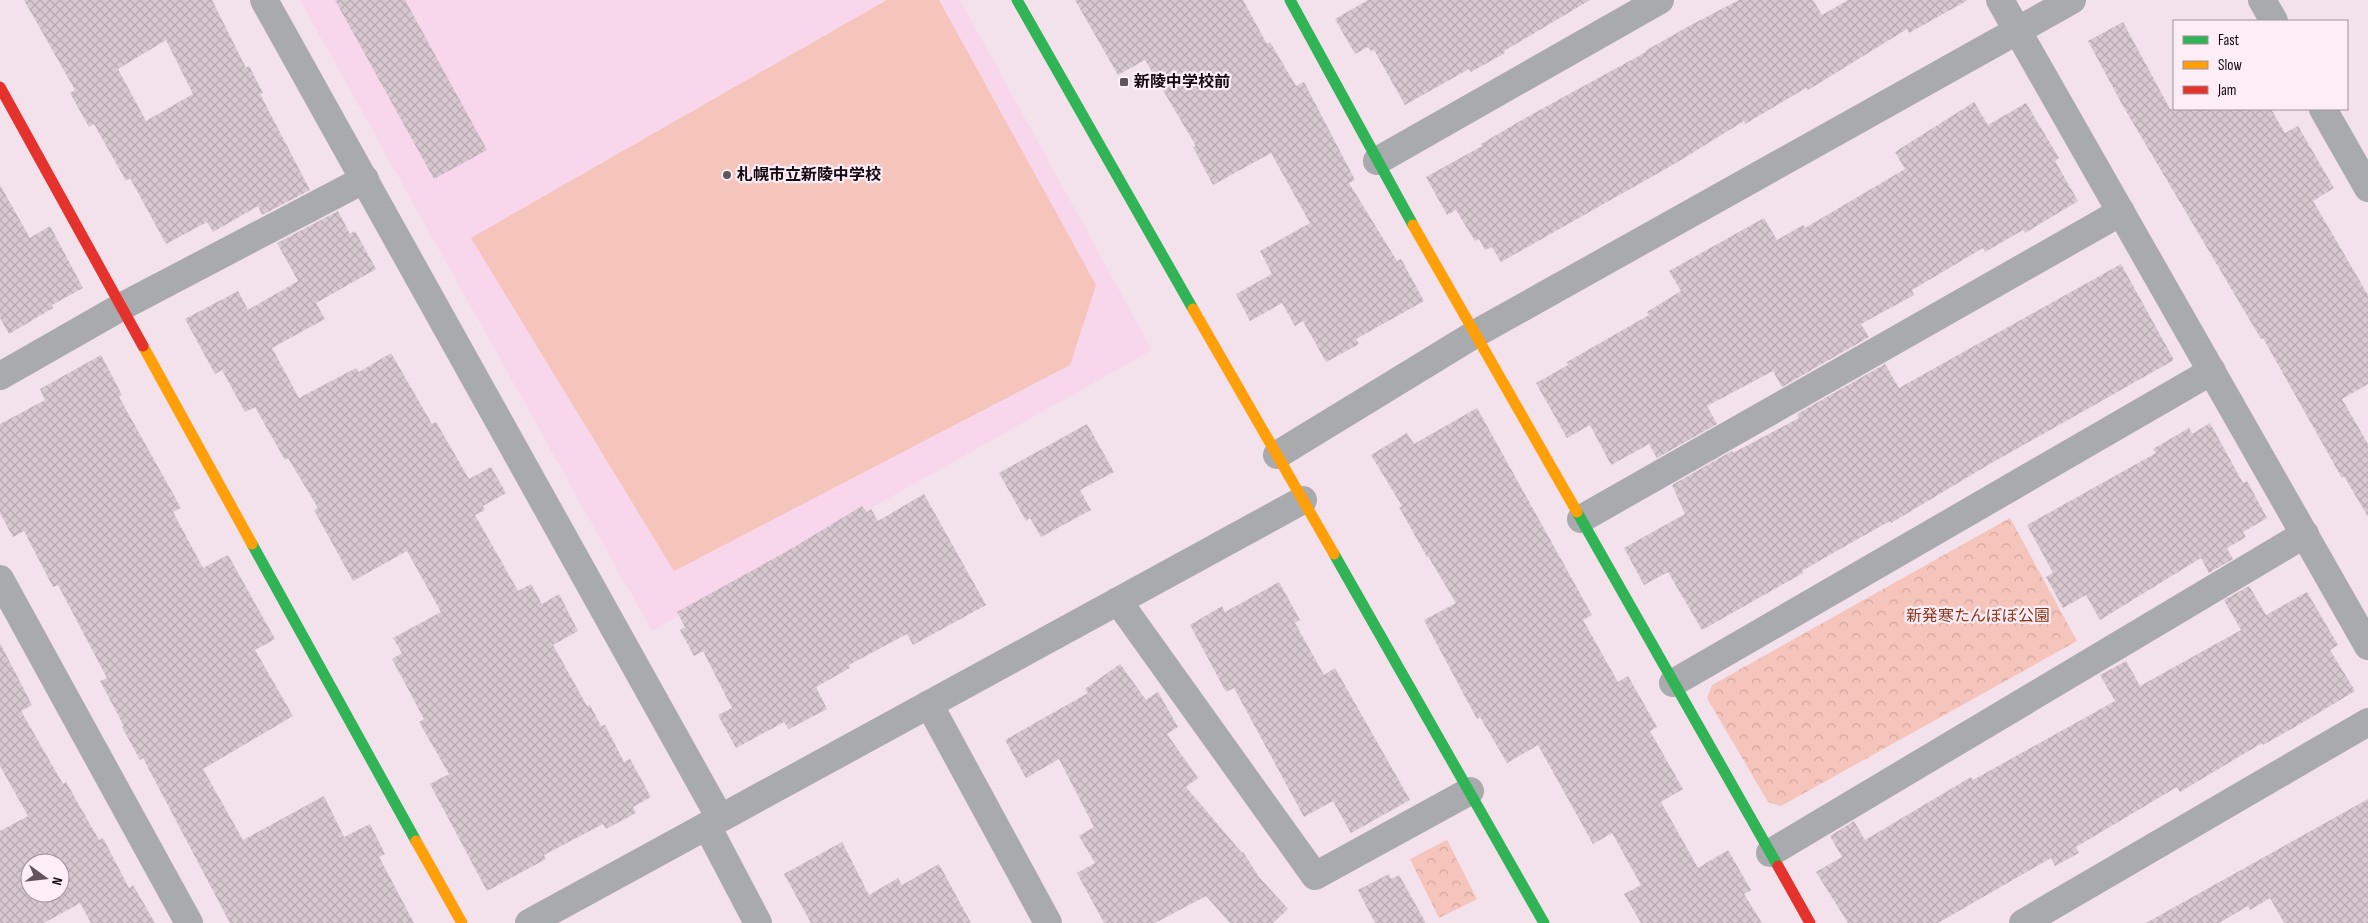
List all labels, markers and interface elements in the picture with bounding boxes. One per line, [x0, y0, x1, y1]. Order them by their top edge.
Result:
legend [2173, 20, 2348, 110]
text: Fast [2218, 31, 2240, 50]
text: Slow [2218, 56, 2242, 75]
place label: 新陵中学校前 [1134, 73, 1230, 92]
marker: 新陵中学校前 [1118, 76, 1130, 88]
text: Jam [2217, 81, 2236, 100]
place label: 札幌市立新陵中学校 [737, 166, 881, 185]
marker: 札幌市立新陵中学校 [721, 169, 733, 181]
park label: 新発寒たんぽぽ公園 [1906, 607, 2050, 626]
north arrow [20, 853, 70, 903]
text: N [48, 875, 66, 887]

